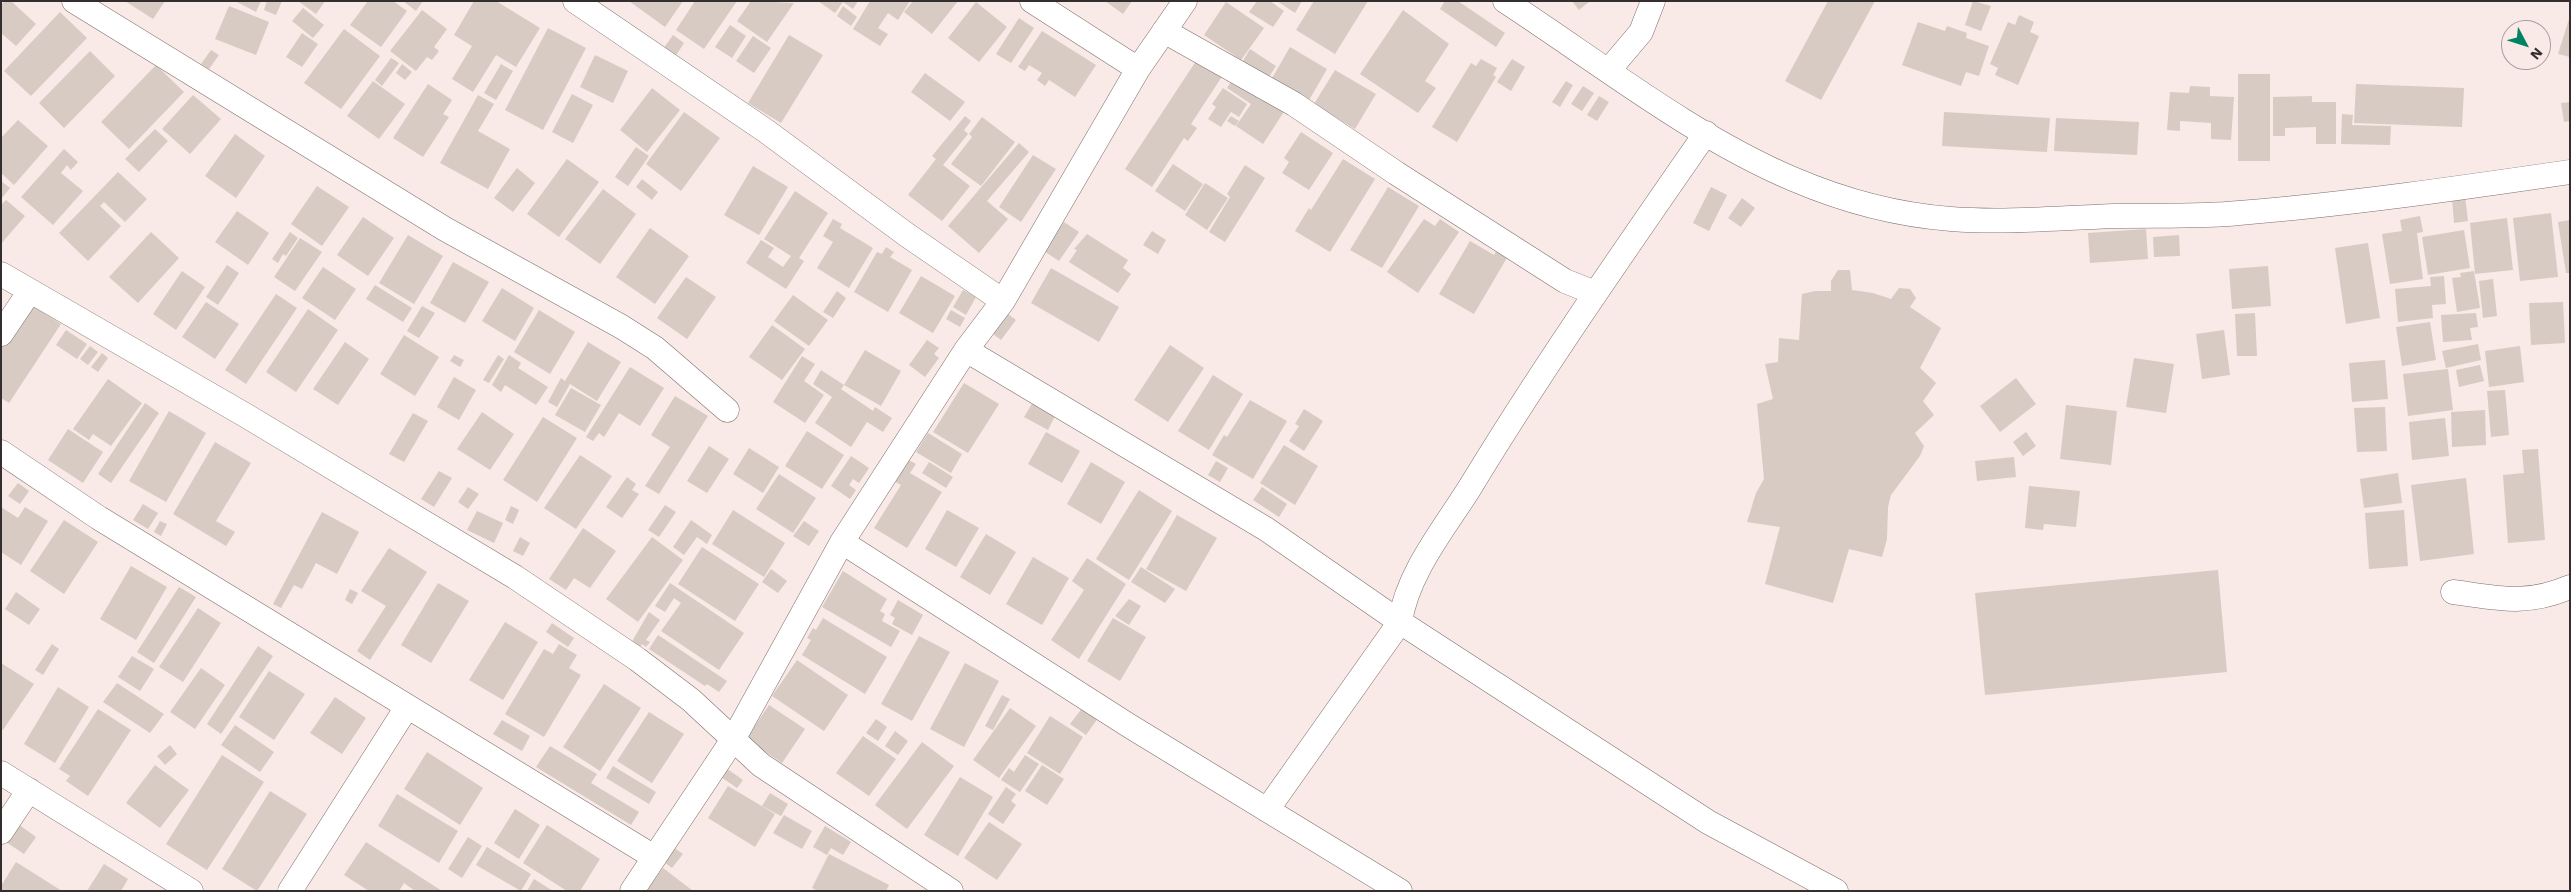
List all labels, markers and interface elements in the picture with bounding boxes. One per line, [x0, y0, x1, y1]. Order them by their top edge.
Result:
north arrow [2501, 20, 2551, 70]
text: N [2527, 45, 2546, 63]

